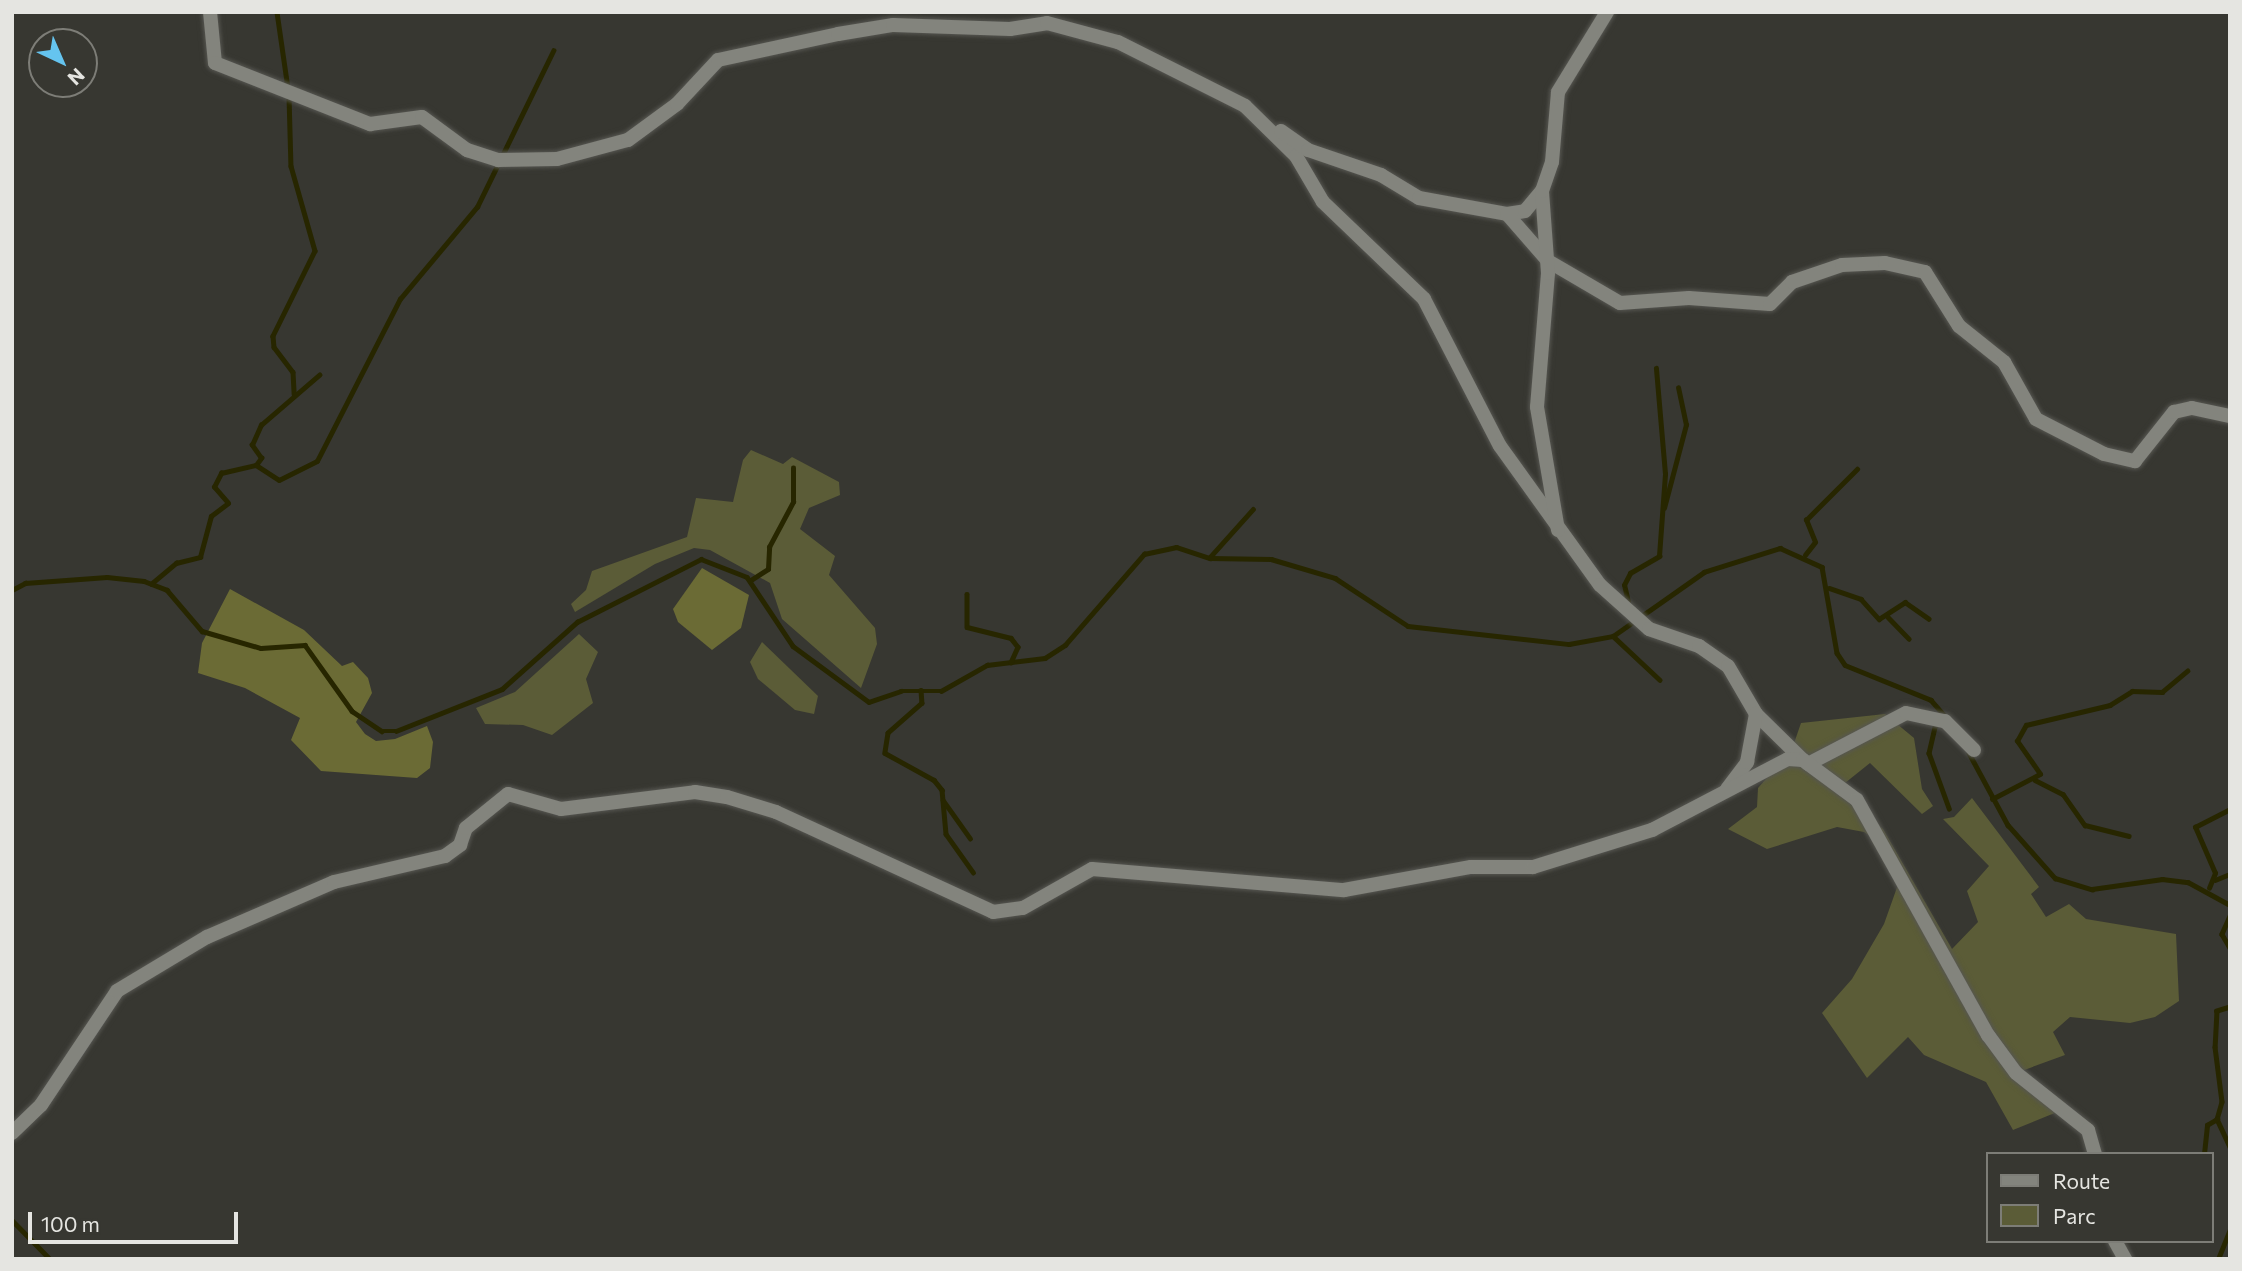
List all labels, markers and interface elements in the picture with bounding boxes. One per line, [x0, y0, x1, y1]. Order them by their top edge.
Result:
north arrow [28, 28, 98, 98]
text: N [63, 64, 90, 90]
legend [1986, 1152, 2214, 1243]
text: Route [2053, 1168, 2110, 1193]
scale bar [32, 1198, 242, 1242]
text: Parc [2053, 1203, 2096, 1228]
text: 100 m [41, 1211, 100, 1236]

